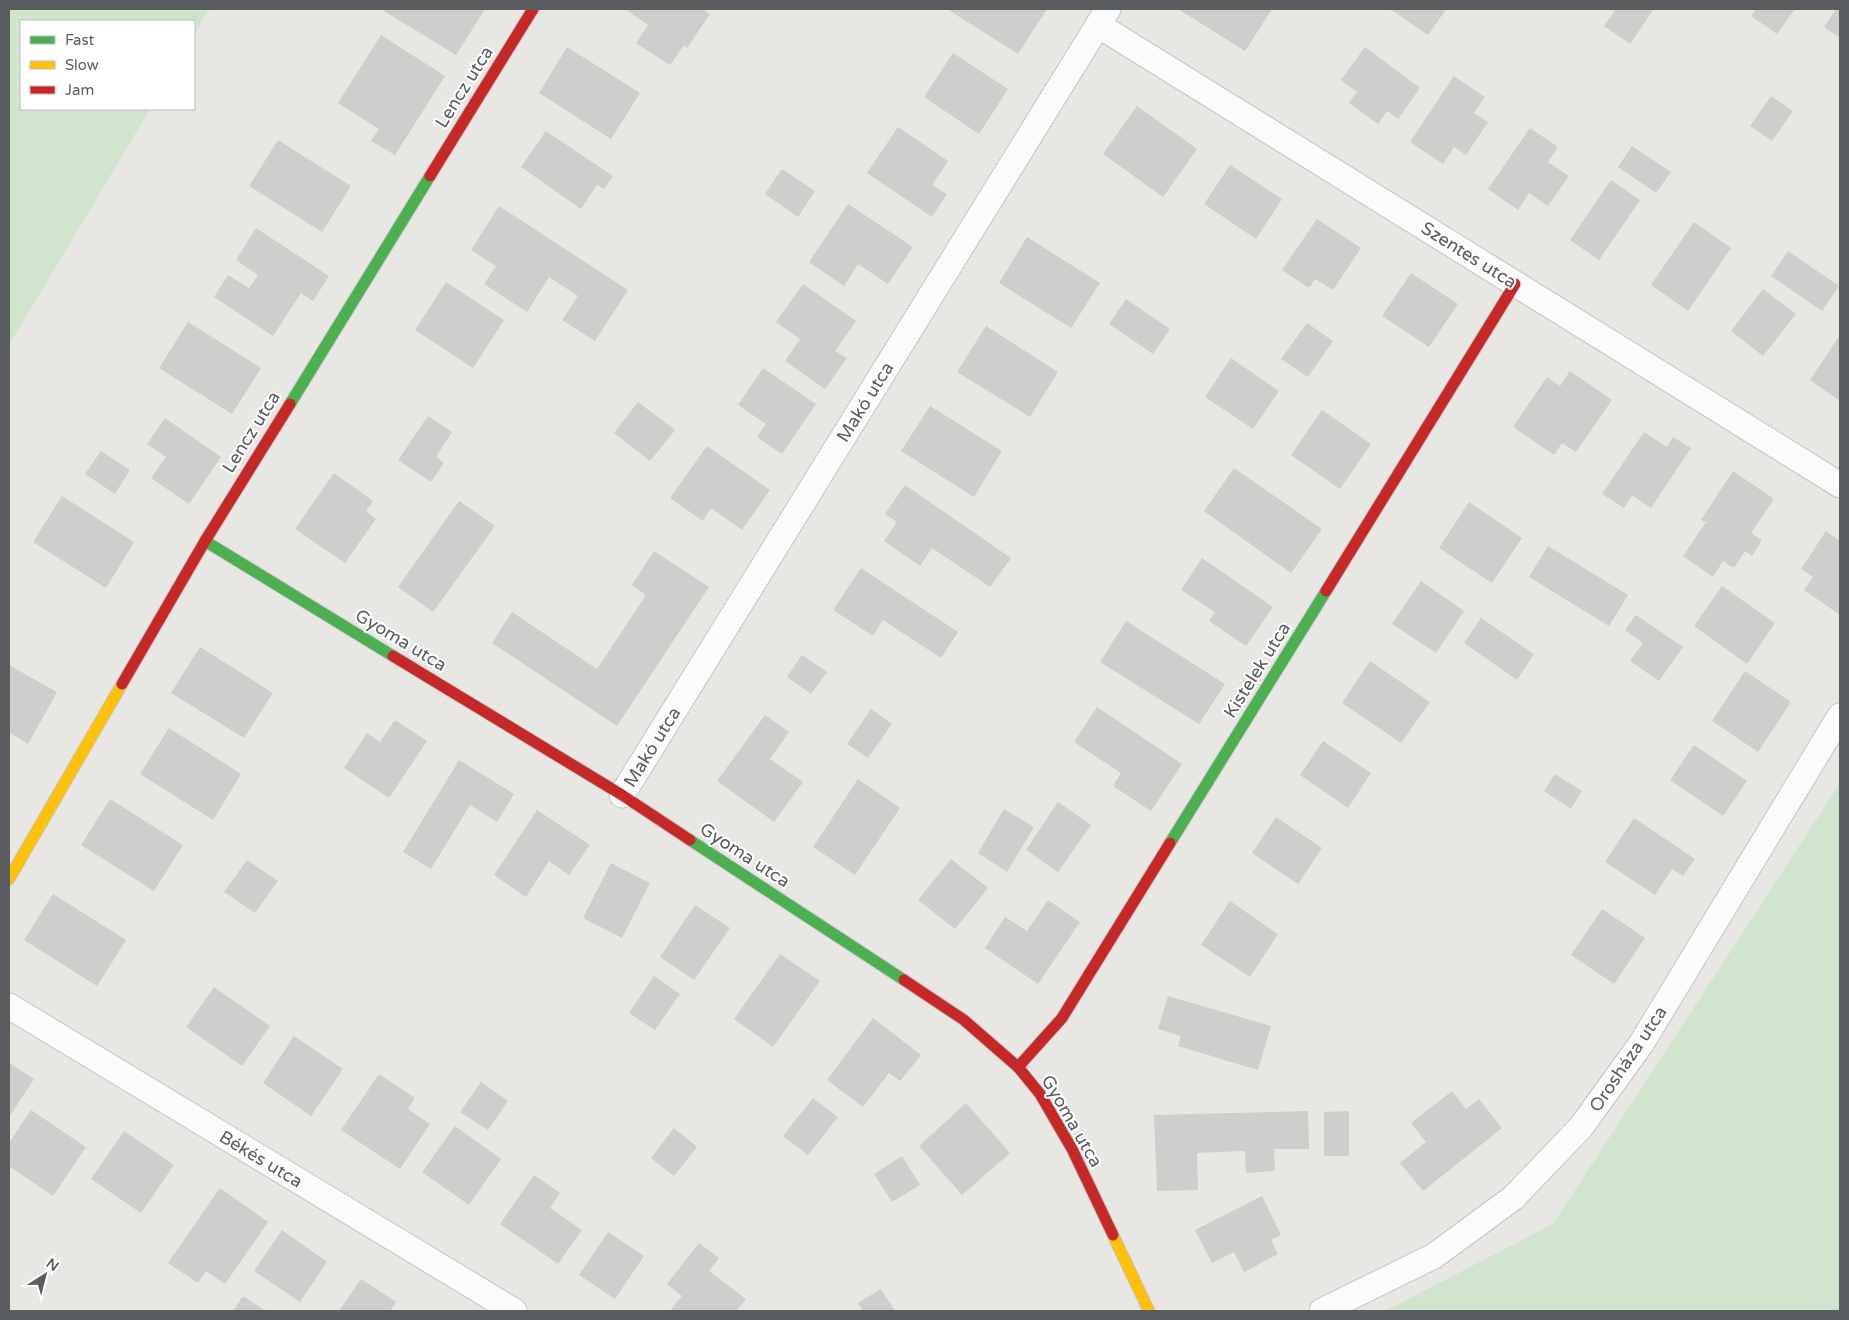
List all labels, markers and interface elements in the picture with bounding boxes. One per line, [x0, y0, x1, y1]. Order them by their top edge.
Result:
legend [20, 20, 195, 110]
text: Fast [65, 31, 95, 49]
street label: Lencz utca [430, 42, 498, 132]
text: Slow [65, 56, 99, 74]
text: Jam [65, 81, 94, 99]
street label: Szentes utca [1417, 217, 1521, 293]
street label: Makó utca [832, 358, 898, 446]
street label: Lencz utca [217, 387, 285, 477]
street label: Gyoma utca [351, 604, 451, 676]
street label: Kistelek utca [1219, 618, 1295, 722]
street label: Makó utca [619, 703, 685, 791]
street label: Gyoma utca [696, 818, 794, 892]
street label: Orosháza utca [1585, 1002, 1671, 1116]
street label: Gyoma utca [1037, 1071, 1107, 1171]
street label: Békés utca [215, 1126, 307, 1192]
north arrow [20, 1250, 70, 1300]
text: N [43, 1255, 62, 1275]

